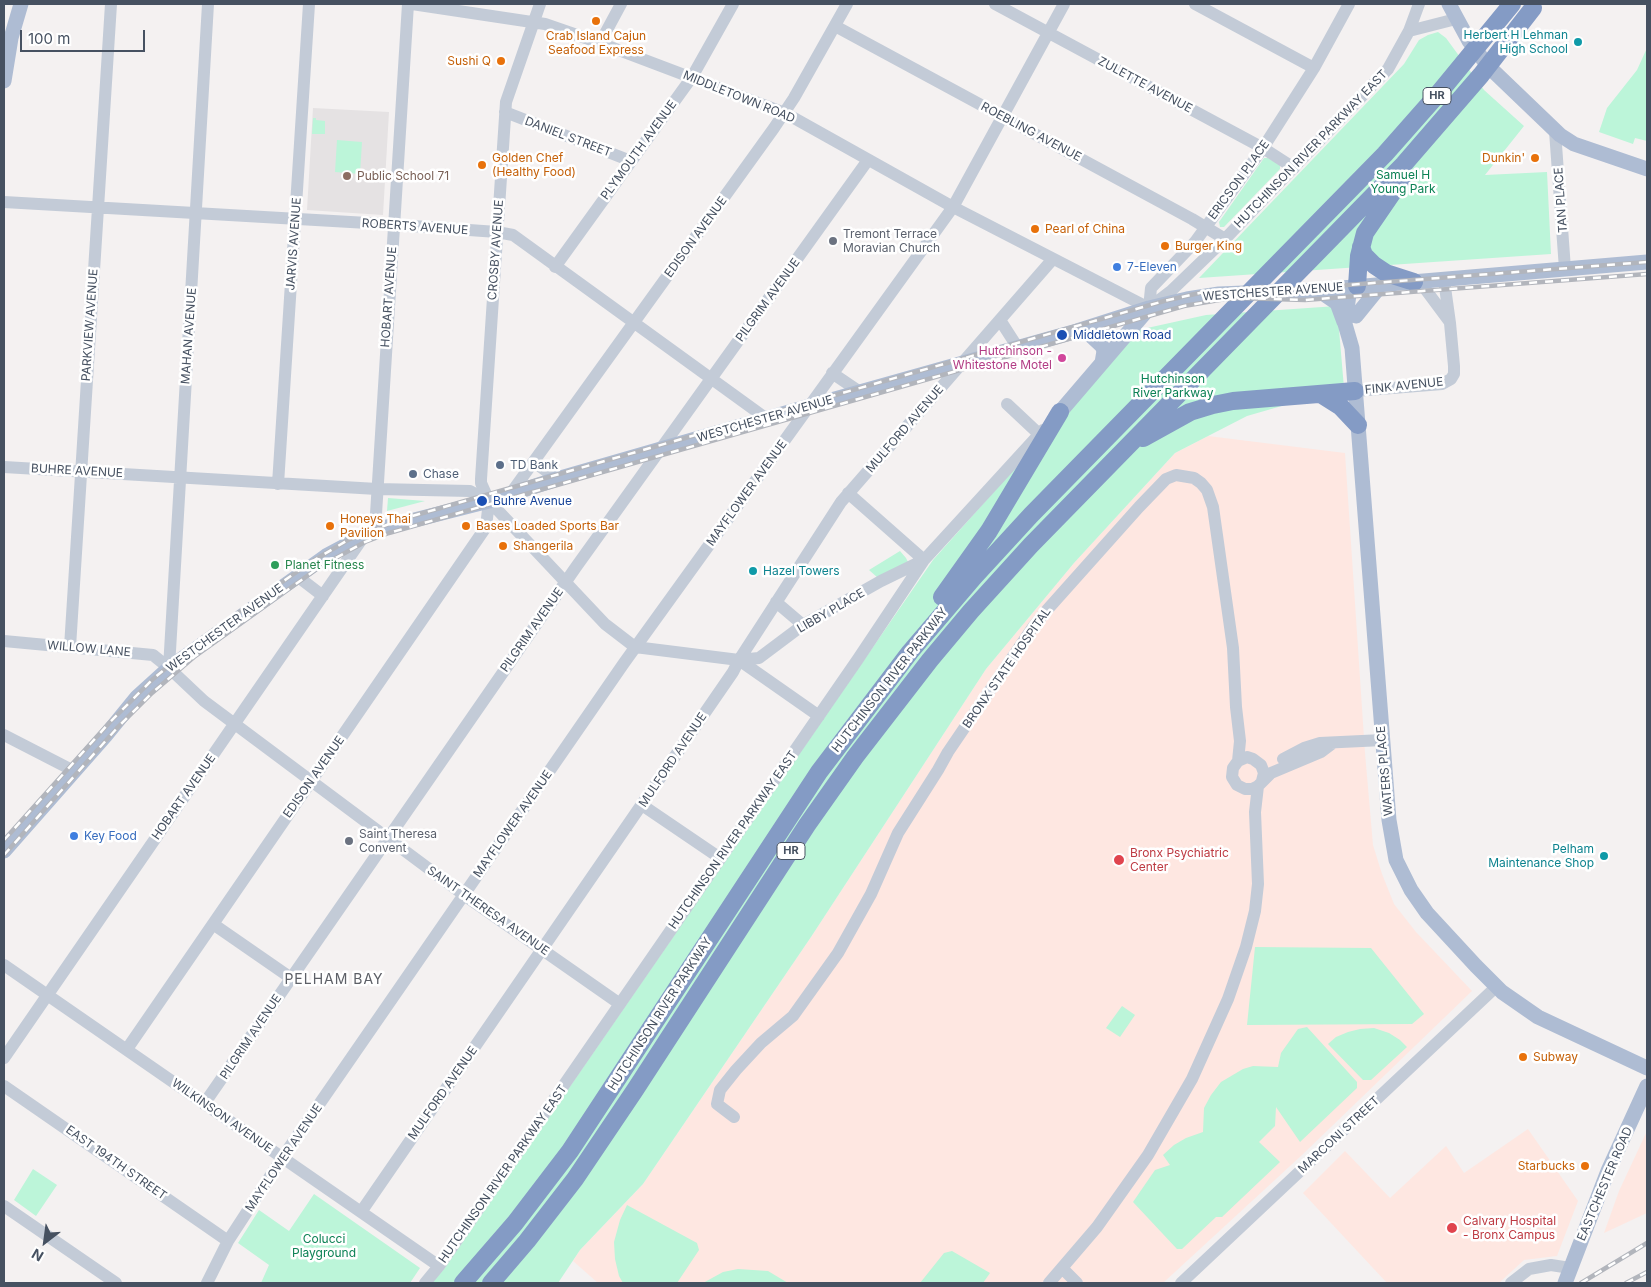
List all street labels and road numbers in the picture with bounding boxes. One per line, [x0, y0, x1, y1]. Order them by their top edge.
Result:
street label: ZULETTE AVENUE [1095, 54, 1195, 116]
street label: HUTCHINSON RIVER PARKWAY EAST [1232, 67, 1390, 231]
street label: MIDDLETOWN ROAD [681, 68, 797, 126]
road number: HR [1423, 88, 1451, 104]
street label: PLYMOUTH AVENUE [598, 98, 680, 202]
street label: ROEBLING AVENUE [978, 99, 1084, 165]
street label: DANIEL STREET [523, 114, 613, 160]
street label: ERICSON PLACE [1205, 138, 1273, 222]
street label: TAN PLACE [1552, 167, 1570, 233]
street label: EDISON AVENUE [662, 194, 730, 280]
street label: JARVIS AVENUE [284, 197, 304, 291]
street label: CROSBY AVENUE [485, 199, 507, 301]
street label: ROBERTS AVENUE [361, 216, 469, 238]
street label: HOBART AVENUE [378, 246, 400, 348]
street label: PILGRIM AVENUE [733, 255, 803, 345]
street label: PARKVIEW AVENUE [79, 268, 101, 382]
street label: WESTCHESTER AVENUE [1202, 280, 1344, 304]
street label: MAHAN AVENUE [178, 287, 200, 385]
street label: FINK AVENUE [1364, 375, 1444, 397]
street label: MULFORD AVENUE [863, 383, 947, 475]
street label: WESTCHESTER AVENUE [695, 393, 835, 445]
street label: MAYFLOWER AVENUE [704, 437, 790, 549]
street label: BUHRE AVENUE [31, 461, 123, 481]
street label: WESTCHESTER AVENUE [164, 581, 286, 675]
street label: PILGRIM AVENUE [498, 585, 566, 675]
street label: LIBBY PLACE [795, 586, 867, 636]
street label: HUTCHINSON RIVER PARKWAY [829, 605, 951, 755]
street label: BRONX STATE HOSPITAL [960, 605, 1054, 731]
street label: WILLOW LANE [47, 638, 131, 660]
street label: MULFORD AVENUE [636, 710, 710, 810]
street label: WATERS PLACE [1374, 725, 1396, 817]
street label: EDISON AVENUE [280, 733, 348, 821]
street label: HUTCHINSON RIVER PARKWAY EAST [666, 748, 800, 932]
street label: HOBART AVENUE [149, 751, 219, 843]
street label: MAYFLOWER AVENUE [471, 768, 555, 880]
road number: HR [777, 842, 805, 859]
street label: SAINT THERESA AVENUE [424, 863, 552, 959]
street label: HUTCHINSON RIVER PARKWAY [605, 935, 715, 1093]
street label: PILGRIM AVENUE [217, 992, 285, 1082]
street label: MULFORD AVENUE [405, 1044, 481, 1142]
street label: WILKINSON AVENUE [169, 1076, 275, 1156]
street label: HUTCHINSON RIVER PARKWAY EAST [436, 1082, 570, 1266]
street label: MARCONI STREET [1295, 1094, 1383, 1176]
street label: MAYFLOWER AVENUE [242, 1101, 326, 1215]
street label: EAST 194TH STREET [63, 1123, 169, 1203]
street label: EASTCHESTER ROAD [1574, 1125, 1636, 1243]

